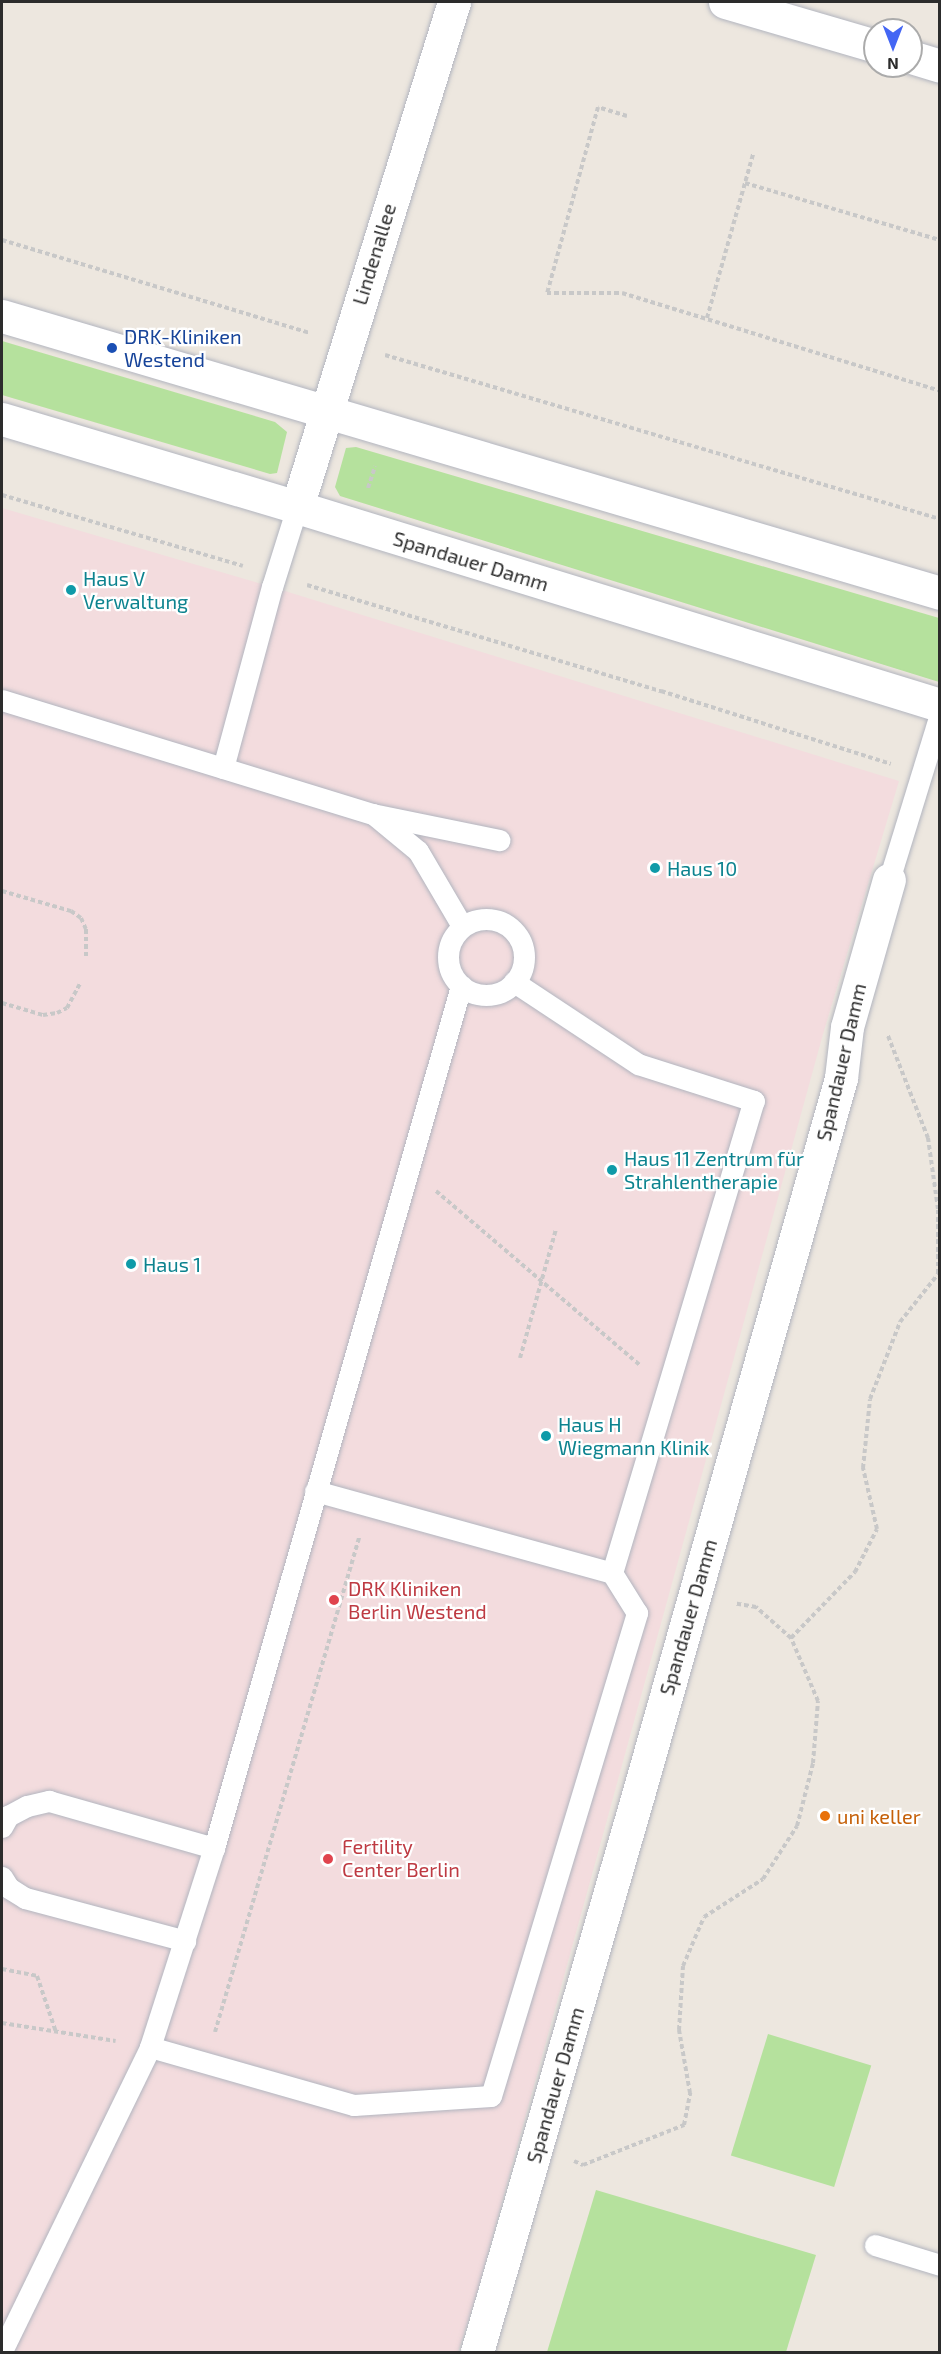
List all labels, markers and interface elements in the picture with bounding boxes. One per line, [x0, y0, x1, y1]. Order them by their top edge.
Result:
north arrow [863, 18, 923, 78]
text: N [887, 55, 899, 74]
street label: Lindenallee [347, 200, 401, 308]
place label: DRK-Kliniken Westend [124, 324, 242, 371]
marker: DRK-Kliniken Westend [105, 341, 119, 355]
street label: Spandauer Damm [390, 526, 552, 596]
place label: Haus V Verwaltung [83, 566, 188, 613]
marker: Haus V Verwaltung [64, 583, 78, 597]
place label: Haus 10 [667, 856, 737, 880]
marker: Haus 10 [648, 861, 662, 875]
street label: Spandauer Damm [811, 980, 871, 1144]
place label: Haus 11 Zentrum für Strahlentherapie [624, 1146, 804, 1193]
marker: Haus 11 Zentrum für Strahlentherapie [605, 1163, 619, 1177]
place label: Haus 1 [143, 1252, 201, 1276]
marker: Haus 1 [124, 1257, 138, 1271]
place label: Haus H Wiegmann Klinik [558, 1412, 709, 1459]
marker: Haus H Wiegmann Klinik [539, 1429, 553, 1443]
street label: Spandauer Damm [654, 1536, 722, 1698]
place label: DRK Kliniken Berlin Westend [348, 1576, 487, 1623]
marker: DRK Kliniken Berlin Westend [325, 1591, 343, 1609]
place label: uni keller [837, 1804, 921, 1828]
marker: uni keller [818, 1809, 832, 1823]
place label: Fertility Center Berlin [342, 1835, 460, 1882]
marker: Fertility Center Berlin [319, 1850, 337, 1868]
street label: Spandauer Damm [521, 2004, 589, 2166]

